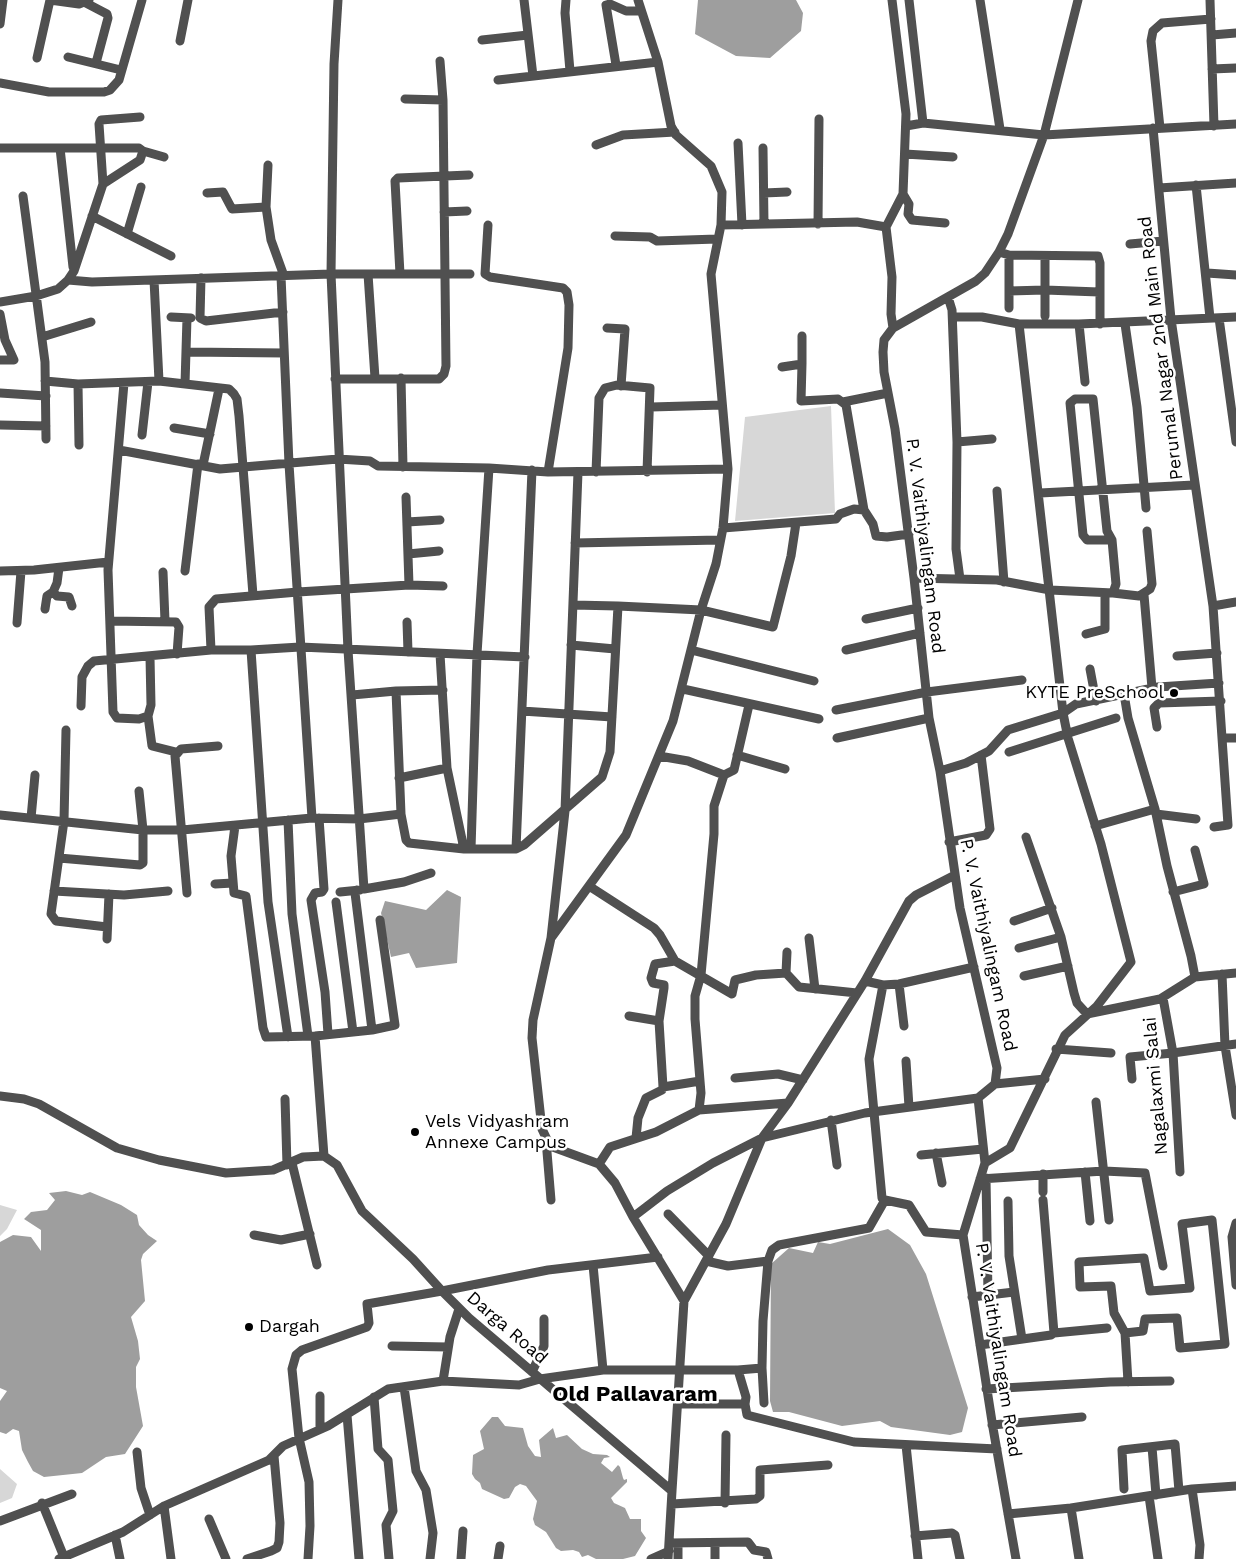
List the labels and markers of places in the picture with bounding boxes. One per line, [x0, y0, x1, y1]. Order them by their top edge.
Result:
place label: KYTE PreSchool [1025, 682, 1164, 704]
marker: KYTE PreSchool [1168, 687, 1180, 699]
place label: Vels Vidyashram Annexe Campus [425, 1111, 569, 1154]
marker: Vels Vidyashram Annexe Campus [409, 1126, 421, 1138]
place label: Dargah [259, 1316, 320, 1338]
marker: Dargah [243, 1321, 255, 1333]

